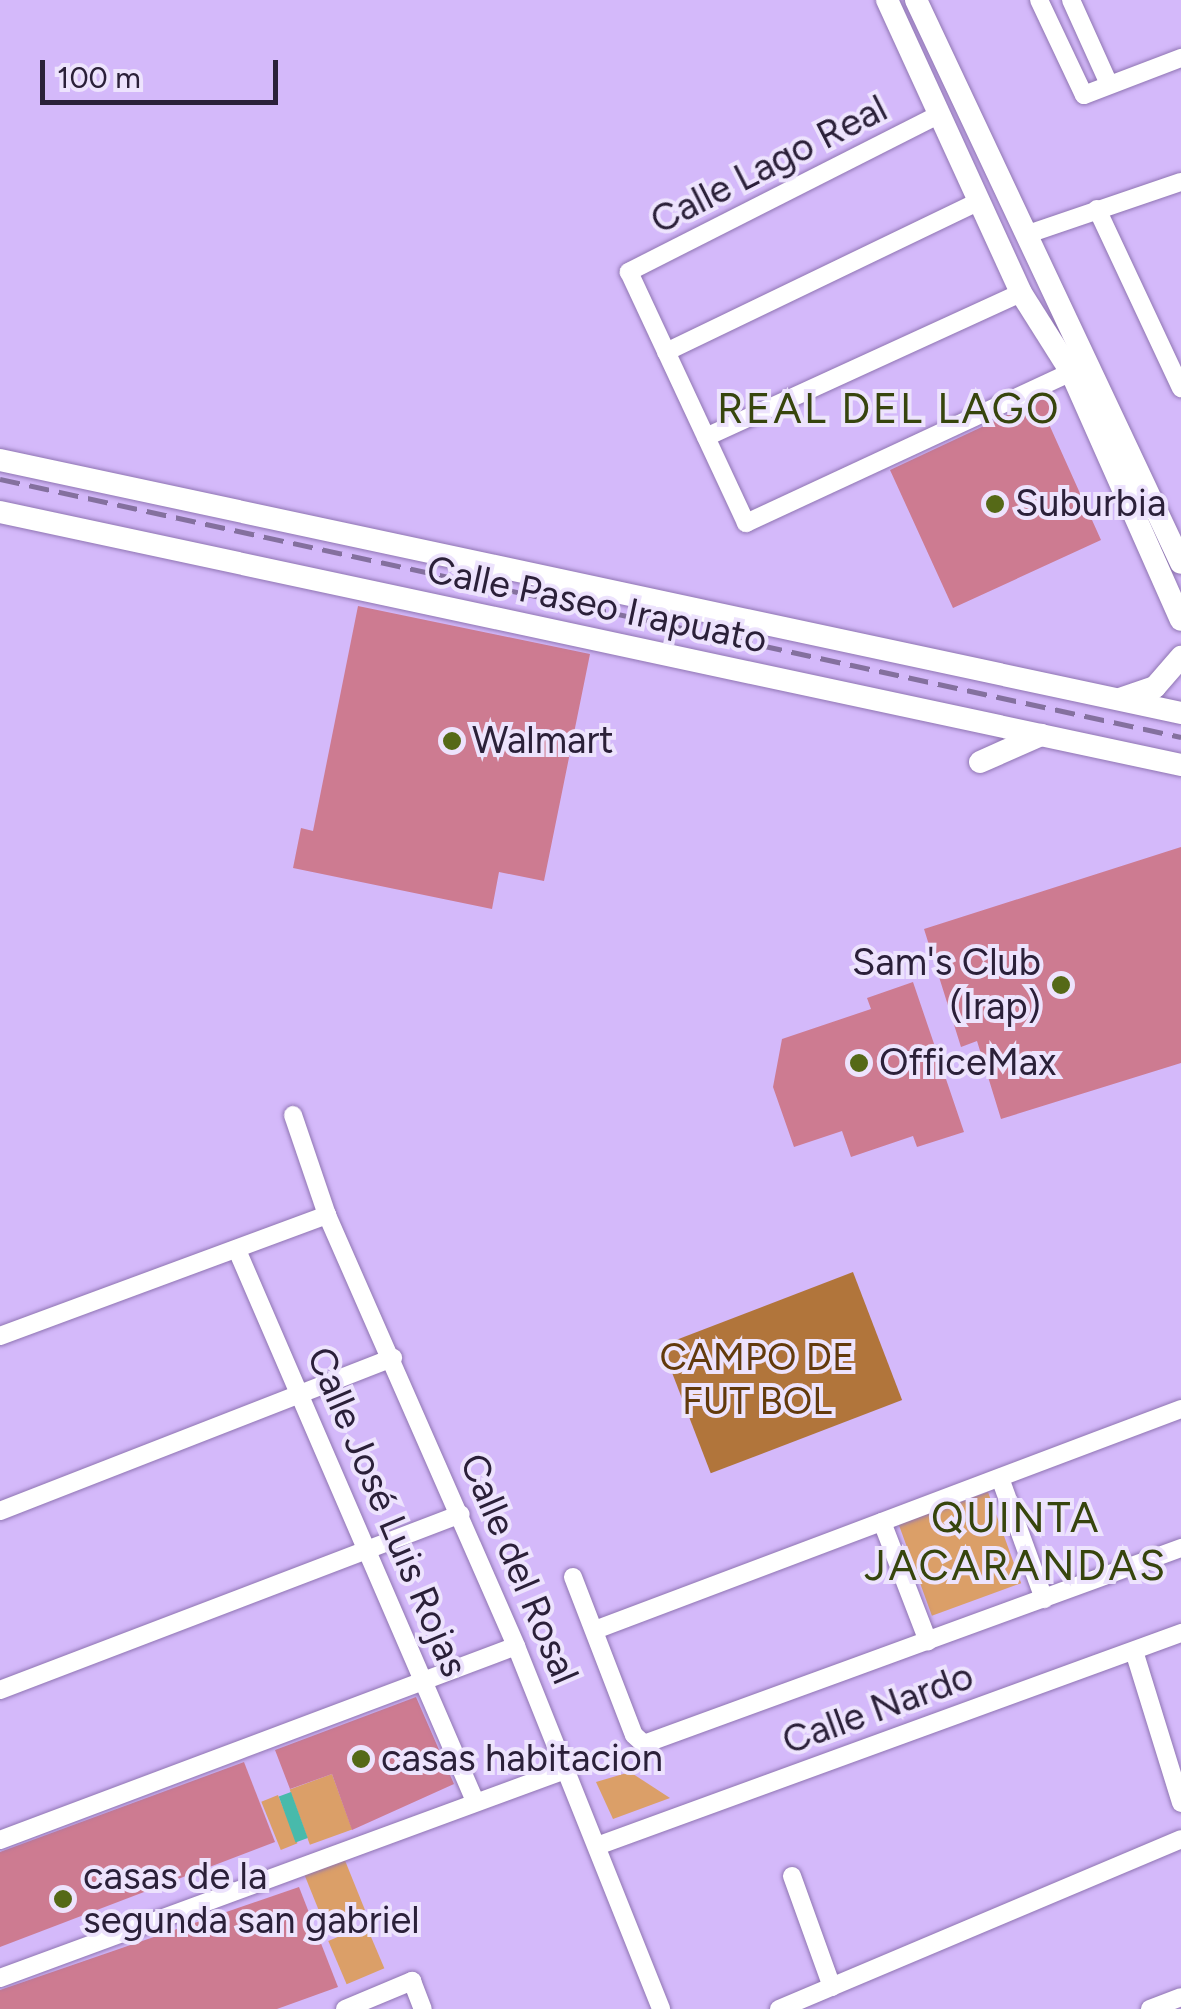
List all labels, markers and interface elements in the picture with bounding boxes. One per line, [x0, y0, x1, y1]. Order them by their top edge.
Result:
scale bar [45, 40, 282, 102]
text: 100 m [57, 59, 141, 96]
street label: Calle Lago Real [643, 86, 895, 244]
district label: REAL DEL LAGO [717, 384, 1061, 434]
place label: Suburbia [1015, 481, 1166, 527]
marker: Suburbia [984, 493, 1006, 515]
street label: Calle Paseo Irapuato [423, 547, 771, 663]
place label: Walmart [472, 718, 614, 764]
marker: Walmart [441, 730, 463, 752]
place label: Sam's Club (Irap) [852, 940, 1041, 1030]
marker: Sam's Club (Irap) [1050, 974, 1072, 996]
place label: OfficeMax [879, 1040, 1056, 1086]
marker: OfficeMax [848, 1052, 870, 1074]
park label: CAMPO DE FUT BOL [660, 1335, 854, 1425]
street label: Calle José Luis Rojas [297, 1341, 477, 1683]
street label: Calle del Rosal [450, 1447, 588, 1691]
district label: QUINTA JACARANDAS [864, 1493, 1168, 1592]
street label: Calle Nardo [776, 1653, 980, 1765]
place label: casas habitacion [381, 1736, 663, 1782]
marker: casas habitacion [350, 1748, 372, 1770]
place label: casas de la segunda san gabriel [83, 1854, 420, 1944]
marker: casas de la segunda san gabriel [52, 1888, 74, 1910]

